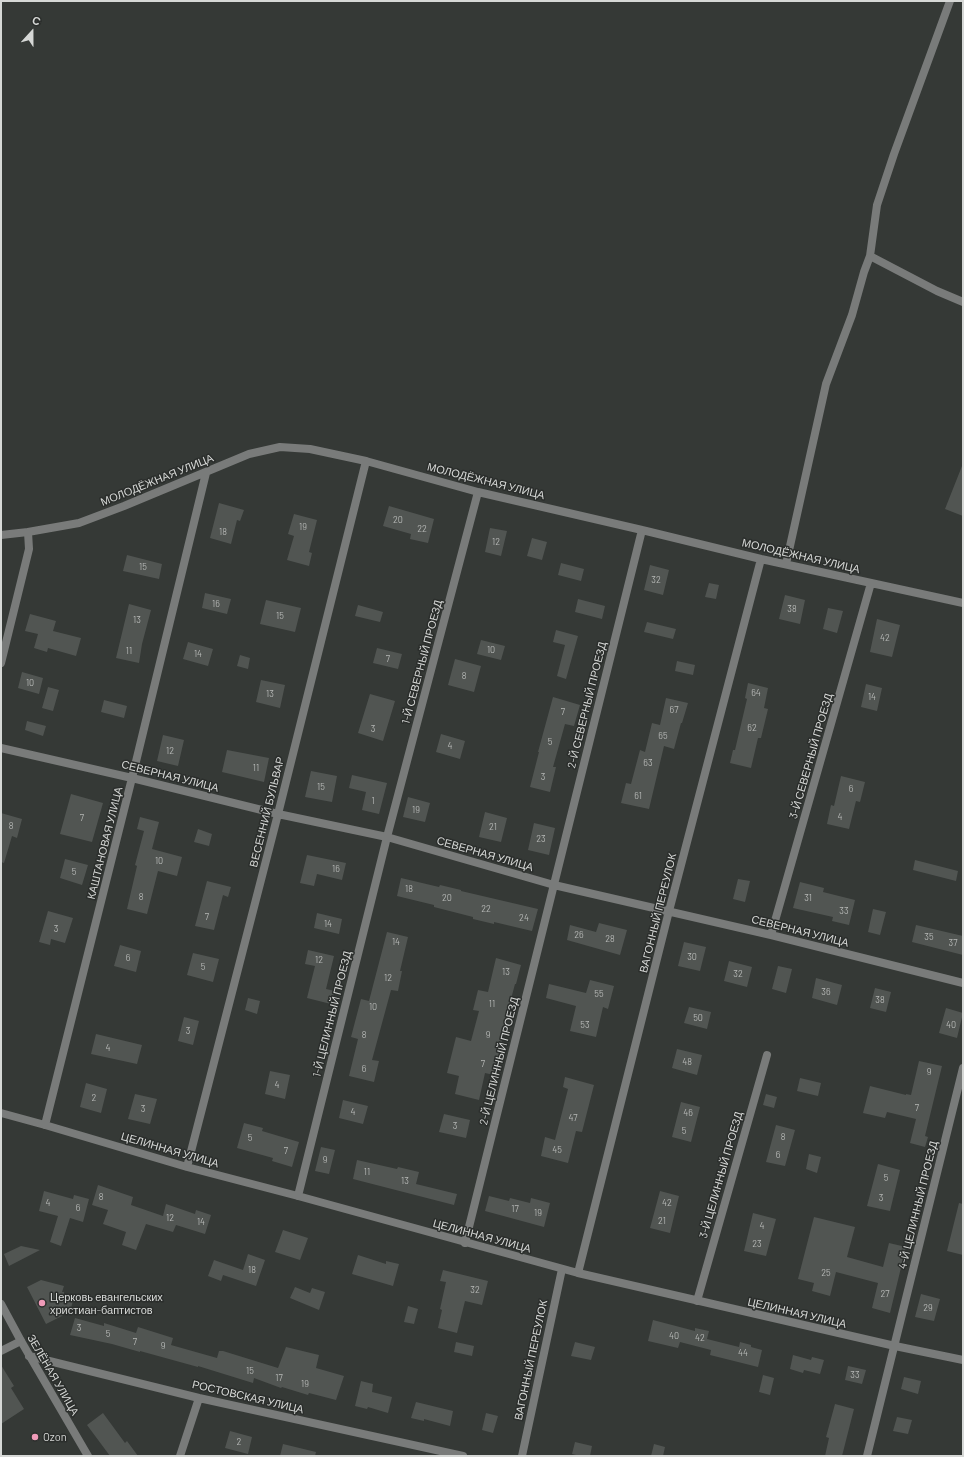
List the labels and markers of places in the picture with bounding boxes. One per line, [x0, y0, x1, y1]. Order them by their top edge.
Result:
place label: Церковь евангельских христиан-баптистов [50, 1290, 163, 1316]
marker: Церковь евангельских христиан-баптистов [37, 1298, 47, 1308]
place label: Ozon [43, 1430, 67, 1444]
marker: Ozon [30, 1432, 40, 1442]

